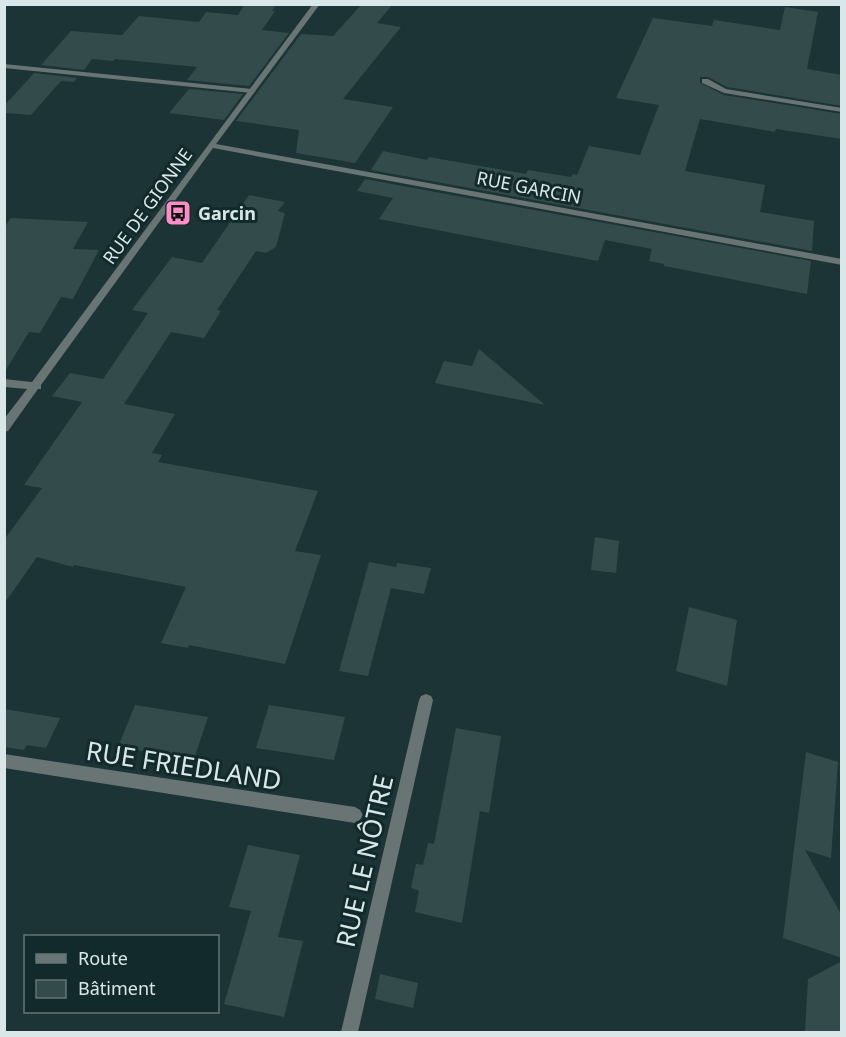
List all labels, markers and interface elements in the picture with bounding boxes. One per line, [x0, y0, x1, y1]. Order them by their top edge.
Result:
street label: RUE DE GIONNE [97, 143, 197, 269]
street label: RUE GARCIN [475, 165, 583, 209]
bus stop icon: Garcin [163, 198, 193, 228]
place label: Garcin [198, 201, 256, 225]
street label: RUE FRIEDLAND [84, 732, 284, 798]
street label: RUE LE NÔTRE [327, 771, 401, 951]
legend [24, 935, 219, 1013]
text: Route [78, 946, 128, 970]
text: Bâtiment [78, 976, 156, 1000]

